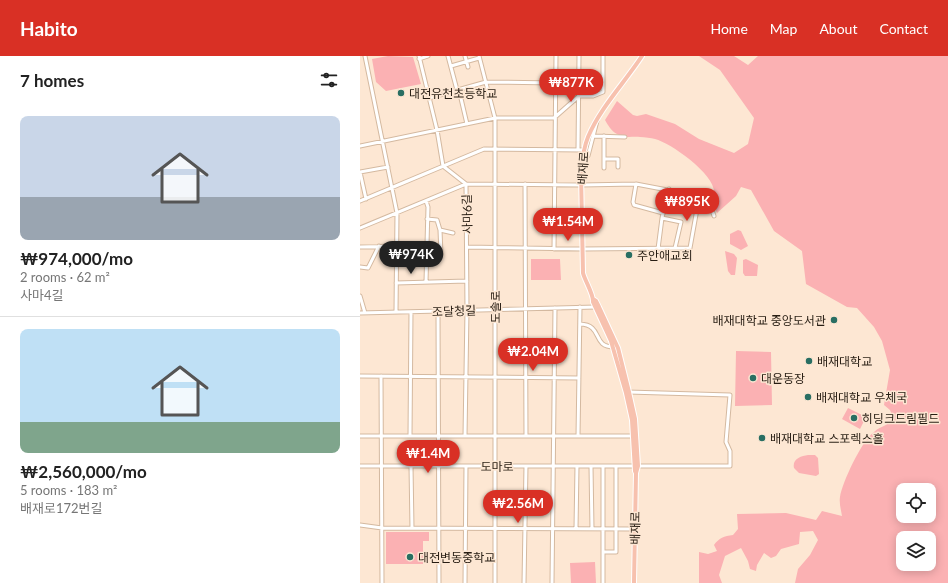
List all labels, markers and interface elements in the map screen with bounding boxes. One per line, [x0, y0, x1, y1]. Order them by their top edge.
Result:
text: Habito [20, 17, 78, 40]
text: Home [710, 20, 748, 37]
text: Map [770, 20, 797, 37]
text: About [819, 20, 857, 37]
text: Contact [879, 20, 928, 37]
icon: filters [318, 69, 340, 91]
pin: ₩877K [543, 69, 599, 103]
text: 7 homes [20, 70, 84, 91]
text: ₩877K [548, 74, 594, 90]
place label: 대전유천초등학교 [409, 86, 497, 101]
marker: 대전유천초등학교 [396, 88, 406, 98]
icon: home [144, 142, 216, 214]
street label: 배재로 [574, 151, 592, 185]
pin: ₩895K [659, 188, 715, 222]
text: ₩895K [664, 193, 710, 209]
street label: 사마6길 [459, 194, 475, 234]
pin: ₩1.54M [535, 208, 601, 242]
text: ₩1.54M [542, 213, 594, 229]
pin: ₩974K [383, 241, 439, 275]
text: ₩974K [388, 246, 434, 262]
text: ₩974,000/mo [20, 248, 133, 269]
place label: 주안애교회 [637, 248, 692, 263]
marker: 주안애교회 [624, 250, 634, 260]
text: 2 rooms · 62 m² [20, 269, 110, 285]
text: 사마4길 [20, 287, 63, 303]
street label: 도솔로 [488, 290, 503, 324]
street label: 조달청길 [432, 303, 476, 319]
place label: 배재대학교 중앙도서관 [713, 313, 826, 328]
marker: 배재대학교 중앙도서관 [829, 315, 839, 325]
pin: ₩2.04M [500, 338, 566, 372]
text: ₩2.04M [507, 343, 559, 359]
place label: 배재대학교 [817, 354, 872, 369]
icon: home [144, 355, 216, 427]
marker: 배재대학교 [804, 356, 814, 366]
place label: 대운동장 [761, 371, 805, 386]
marker: 대운동장 [748, 373, 758, 383]
place label: 배재대학교 우체국 [816, 390, 907, 405]
marker: 배재대학교 우체국 [803, 392, 813, 402]
place label: 히딩크드림필드 [862, 411, 939, 426]
marker: 히딩크드림필드 [849, 413, 859, 423]
place label: 배재대학교 스포렉스홀 [770, 431, 883, 446]
marker: 배재대학교 스포렉스홀 [757, 433, 767, 443]
pin: ₩1.4M [400, 440, 456, 474]
text: ₩1.4M [406, 445, 450, 461]
street label: 도마로 [480, 459, 514, 474]
text: ₩2,560,000/mo [20, 461, 147, 482]
text: 5 rooms · 183 m² [20, 482, 117, 498]
map controls [896, 483, 936, 571]
button: locate [896, 483, 936, 523]
pin: ₩2.56M [485, 490, 551, 524]
text: ₩2.56M [492, 495, 544, 511]
text: 배재로172번길 [20, 500, 102, 516]
street label: 배재로 [627, 511, 643, 545]
button: layers [896, 531, 936, 571]
place label: 대전변동중학교 [418, 550, 495, 565]
marker: 대전변동중학교 [405, 552, 415, 562]

